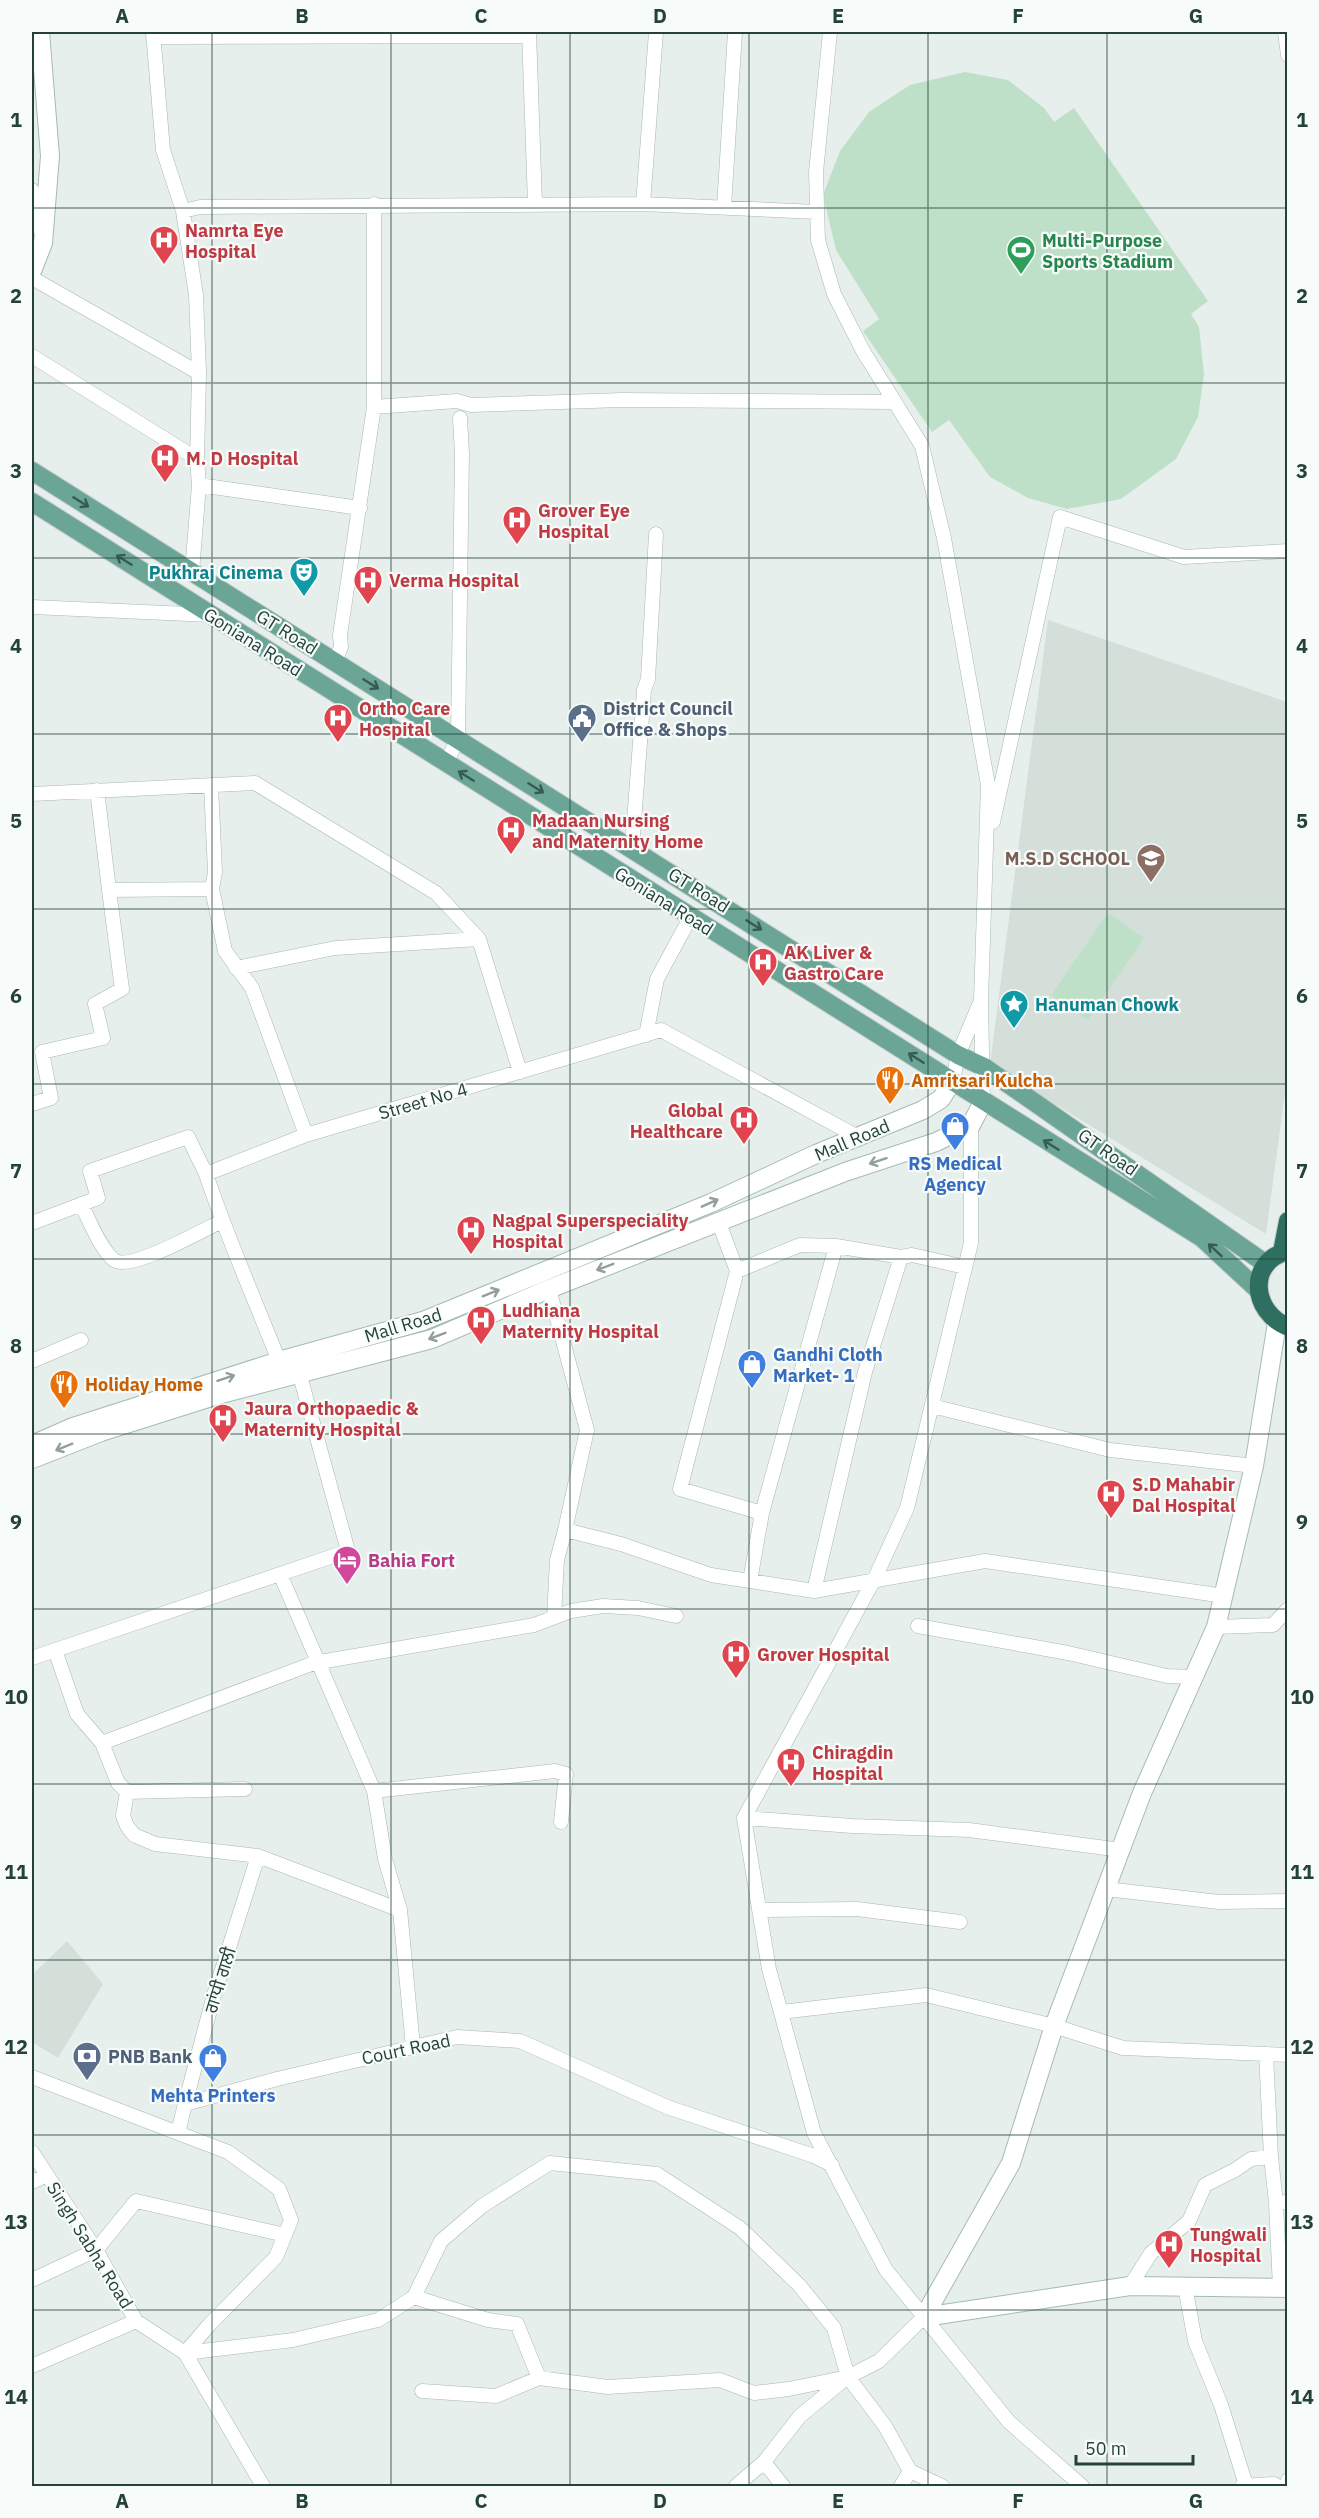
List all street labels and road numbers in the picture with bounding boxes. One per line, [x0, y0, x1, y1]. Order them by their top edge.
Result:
street label: Goniana Road [199, 602, 307, 682]
street label: GT Road [252, 604, 322, 660]
street label: Goniana Road [610, 861, 718, 941]
street label: GT Road [664, 862, 734, 918]
street label: Street No 4 [376, 1077, 470, 1125]
street label: Mall Road [811, 1114, 893, 1166]
street label: GT Road [1074, 1123, 1142, 1181]
street label: Mall Road [362, 1302, 444, 1348]
street label: ਗਾਂਧੀ ਗਲੀ [199, 1944, 241, 2017]
street label: Court Road [360, 2028, 452, 2070]
street label: Singh Sabha Road [42, 2177, 138, 2313]

